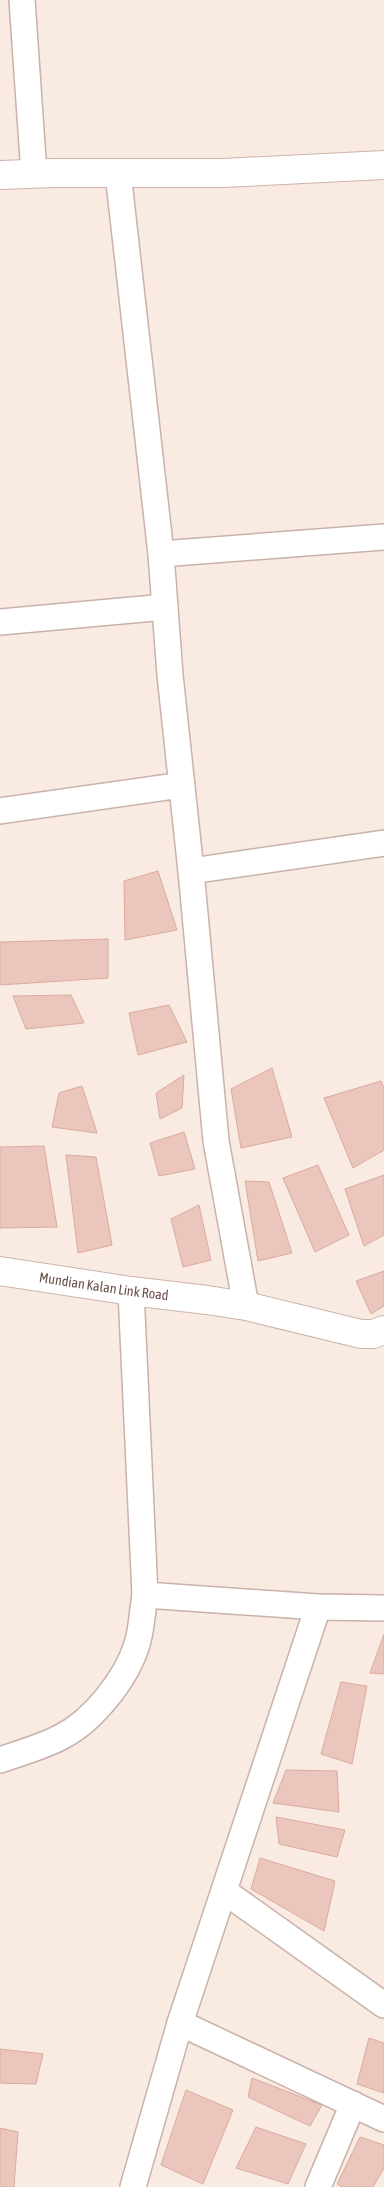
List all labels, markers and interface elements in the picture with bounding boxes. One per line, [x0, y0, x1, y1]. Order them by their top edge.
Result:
street label: Mundian Kalan Link Road [38, 1269, 169, 1303]

